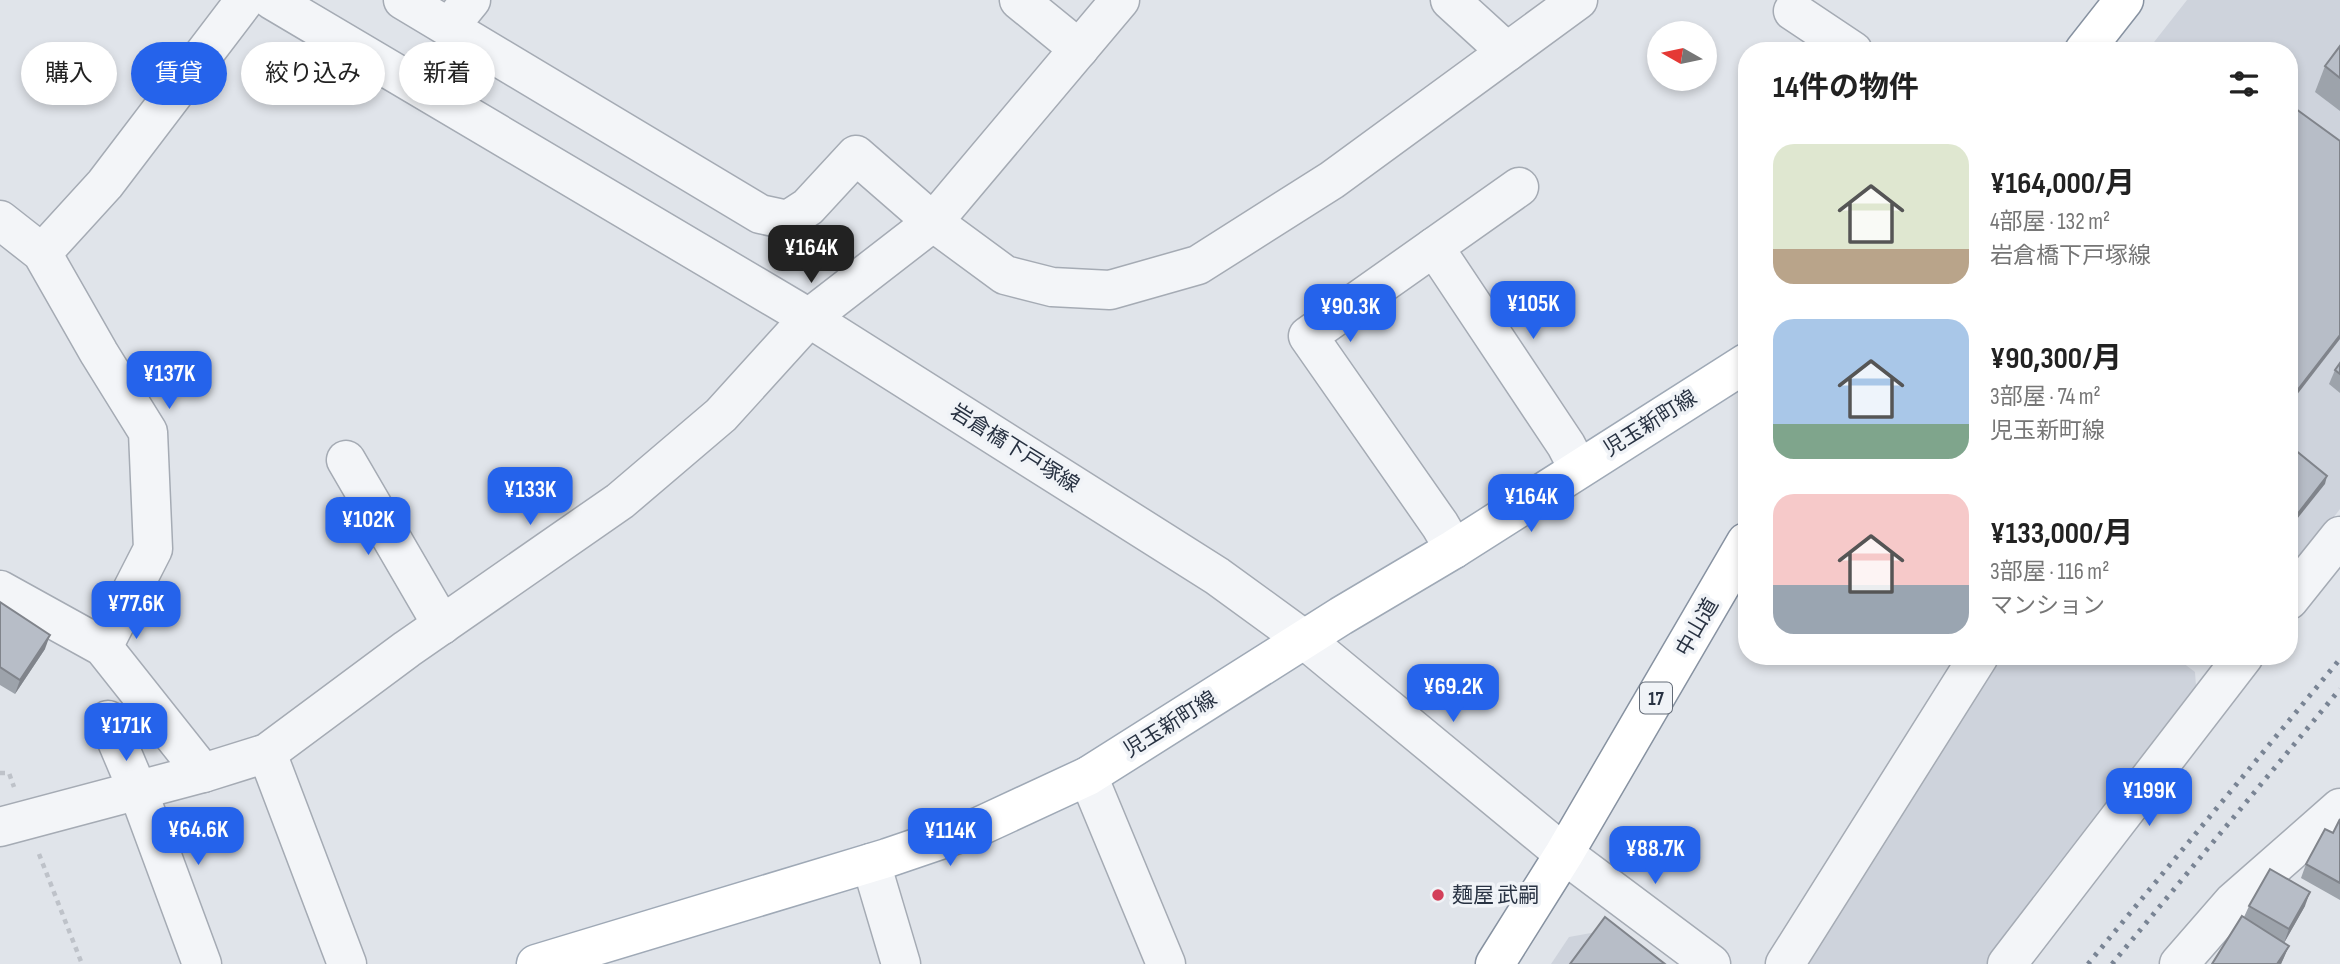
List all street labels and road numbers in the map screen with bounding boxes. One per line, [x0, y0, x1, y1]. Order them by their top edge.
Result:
street label: 児玉新町線 [1599, 385, 1701, 462]
street label: 岩倉橋下戸塚線 [946, 399, 1084, 498]
street label: 中山道 [1671, 594, 1724, 661]
road number: 17 [1640, 682, 1672, 713]
street label: 児玉新町線 [1119, 686, 1221, 763]

